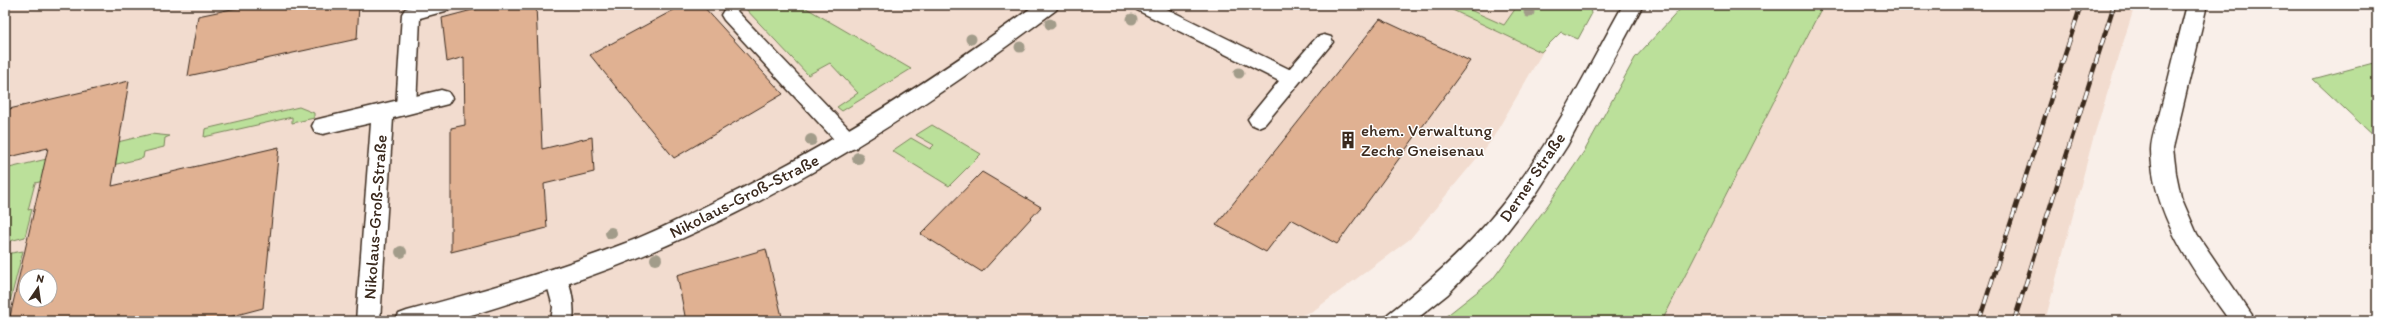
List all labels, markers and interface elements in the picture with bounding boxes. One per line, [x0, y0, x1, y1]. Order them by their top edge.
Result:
place label: ehem. Verwaltung Zeche Gneisenau [1361, 120, 1492, 160]
street label: Derner Straße [1495, 128, 1569, 226]
building icon: ehem. Verwaltung Zeche Gneisenau [1338, 130, 1358, 150]
street label: Nikolaus-Groß-Straße [359, 134, 391, 300]
street label: Nikolaus-Groß-Straße [666, 150, 822, 242]
north arrow [18, 268, 58, 308]
text: N [35, 272, 45, 286]

